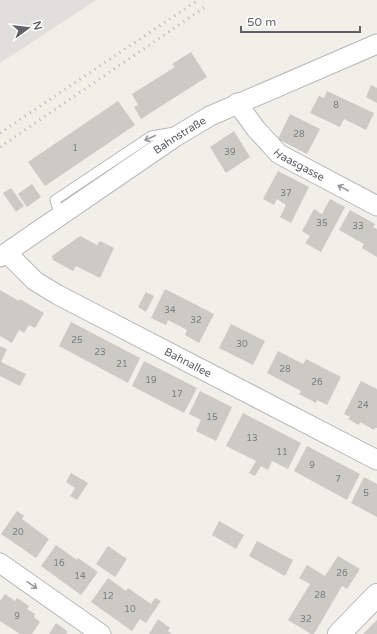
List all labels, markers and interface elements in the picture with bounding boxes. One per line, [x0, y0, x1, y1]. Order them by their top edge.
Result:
north arrow [8, 8, 48, 48]
scale bar [241, 8, 360, 34]
text: 50 m [247, 15, 276, 29]
text: N [30, 20, 45, 31]
house number: 8 [333, 100, 339, 111]
street label: Bahnstraße [151, 114, 208, 157]
house number: 28 [293, 129, 305, 140]
one-way arrow [144, 135, 156, 142]
house number: 1 [72, 143, 78, 154]
street label: Haasgasse [270, 146, 327, 184]
house number: 39 [224, 147, 236, 158]
one-way arrow [337, 184, 349, 191]
house number: 37 [280, 188, 292, 199]
house number: 35 [316, 218, 328, 229]
house number: 33 [352, 221, 364, 232]
house number: 34 [164, 305, 176, 316]
house number: 32 [190, 315, 202, 326]
house number: 25 [71, 335, 83, 346]
house number: 30 [236, 339, 248, 350]
street label: Bahnallee [162, 345, 214, 380]
house number: 23 [94, 347, 106, 358]
house number: 21 [116, 359, 128, 370]
house number: 28 [279, 364, 291, 375]
house number: 19 [145, 375, 157, 386]
house number: 26 [311, 377, 323, 388]
house number: 17 [171, 389, 183, 400]
house number: 24 [357, 400, 369, 411]
house number: 15 [206, 412, 218, 423]
house number: 13 [246, 433, 258, 444]
house number: 11 [276, 447, 288, 458]
house number: 9 [309, 460, 315, 471]
house number: 7 [335, 474, 341, 485]
house number: 5 [363, 488, 369, 499]
house number: 20 [12, 527, 24, 538]
house number: 16 [53, 558, 65, 569]
house number: 26 [336, 568, 348, 579]
house number: 14 [74, 571, 86, 582]
one-way arrow [26, 581, 37, 589]
house number: 28 [314, 590, 326, 601]
house number: 12 [102, 591, 114, 602]
house number: 10 [124, 604, 136, 615]
house number: 9 [14, 611, 20, 622]
house number: 32 [300, 614, 312, 625]

